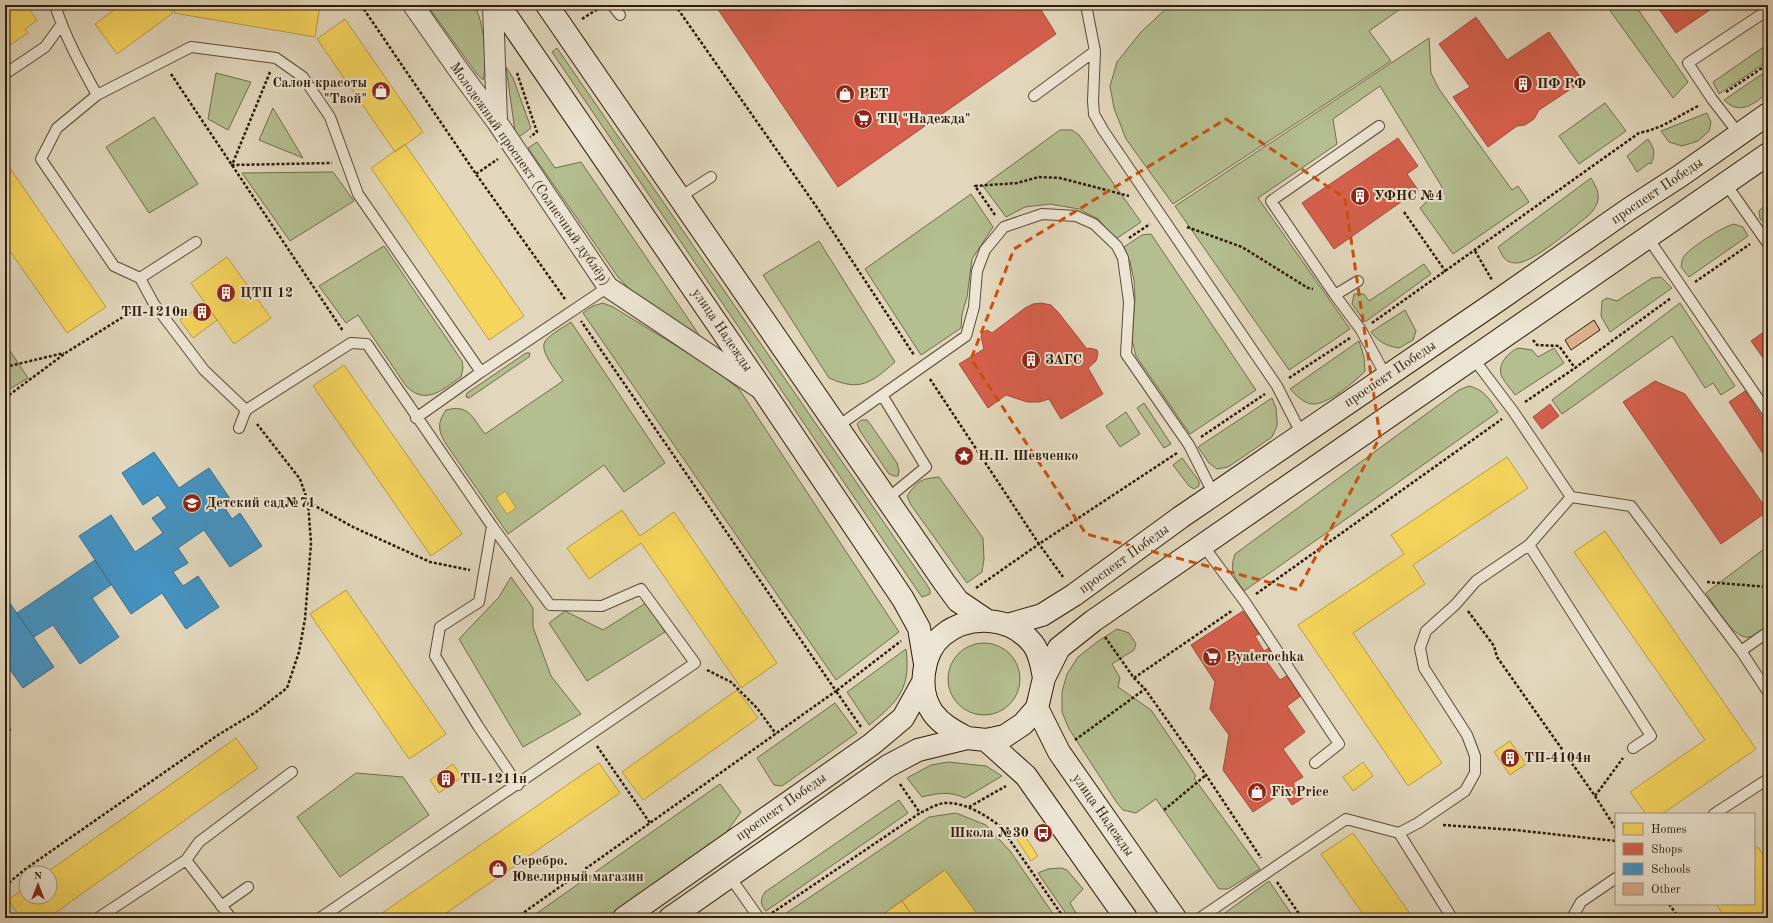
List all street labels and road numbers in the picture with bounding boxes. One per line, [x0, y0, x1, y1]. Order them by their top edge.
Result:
street label: Молодежный проспект (Солнечный дублёр) [447, 60, 613, 288]
street label: проспект Победы [1609, 155, 1705, 227]
street label: улица Надежды [689, 286, 755, 374]
street label: проспект Победы [1342, 338, 1438, 410]
street label: проспект Победы [1077, 522, 1171, 596]
street label: проспект Победы [733, 771, 829, 843]
street label: улица Надежды [1069, 771, 1137, 859]

